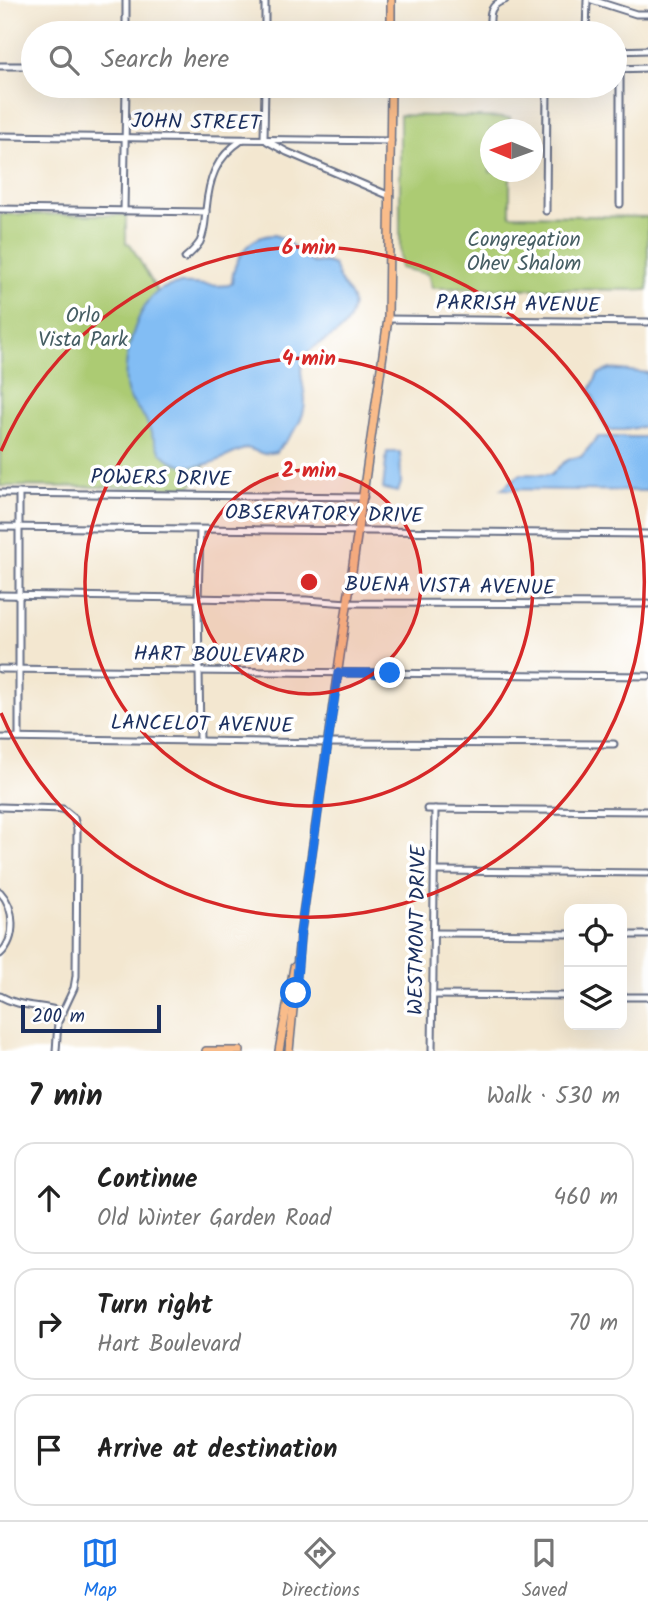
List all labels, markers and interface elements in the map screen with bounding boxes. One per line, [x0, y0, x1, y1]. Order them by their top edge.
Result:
search box [21, 21, 627, 98]
text: Search here [101, 39, 229, 81]
icon: search [45, 41, 83, 79]
street label: JOHN STREET [131, 105, 263, 141]
north arrow [480, 119, 543, 182]
park label: Congregation Ohev Shalom [467, 224, 581, 281]
text: 6 min [282, 232, 336, 265]
street label: PARRISH AVENUE [436, 287, 601, 323]
park label: Orlo Vista Park [38, 300, 128, 357]
text: 4 min [282, 343, 336, 376]
text: 2 min [282, 455, 336, 488]
street label: POWERS DRIVE [90, 461, 232, 497]
street label: OBSERVATORY DRIVE [224, 497, 424, 533]
street label: BUENA VISTA AVENUE [345, 569, 556, 605]
centre of rings [297, 570, 321, 594]
street label: HART BOULEVARD [133, 638, 305, 674]
route end [374, 657, 405, 688]
street label: LANCELOT AVENUE [110, 707, 294, 743]
street label: WESTMONT DRIVE [400, 844, 436, 1015]
map controls [564, 904, 627, 1030]
button: locate [564, 904, 627, 967]
button: layers [564, 967, 627, 1030]
route start [280, 977, 311, 1008]
scale bar [21, 1002, 161, 1034]
text: 200 m [32, 1002, 85, 1032]
text: 7 min [28, 1073, 103, 1121]
text: Walk · 530 m [486, 1079, 620, 1115]
text: Continue [97, 1159, 198, 1201]
icon: ahead [30, 1179, 68, 1217]
text: 460 m [554, 1180, 618, 1216]
text: Old Winter Garden Road [97, 1201, 331, 1237]
text: Turn right [97, 1285, 213, 1327]
icon: right [30, 1305, 68, 1343]
text: 70 m [568, 1306, 618, 1342]
text: Hart Boulevard [97, 1327, 241, 1363]
text: Arrive at destination [97, 1429, 337, 1471]
icon: arrive [30, 1431, 68, 1469]
tab: Map [81, 1534, 119, 1606]
tab: Directions [281, 1534, 360, 1606]
tab: Saved [522, 1534, 567, 1606]

